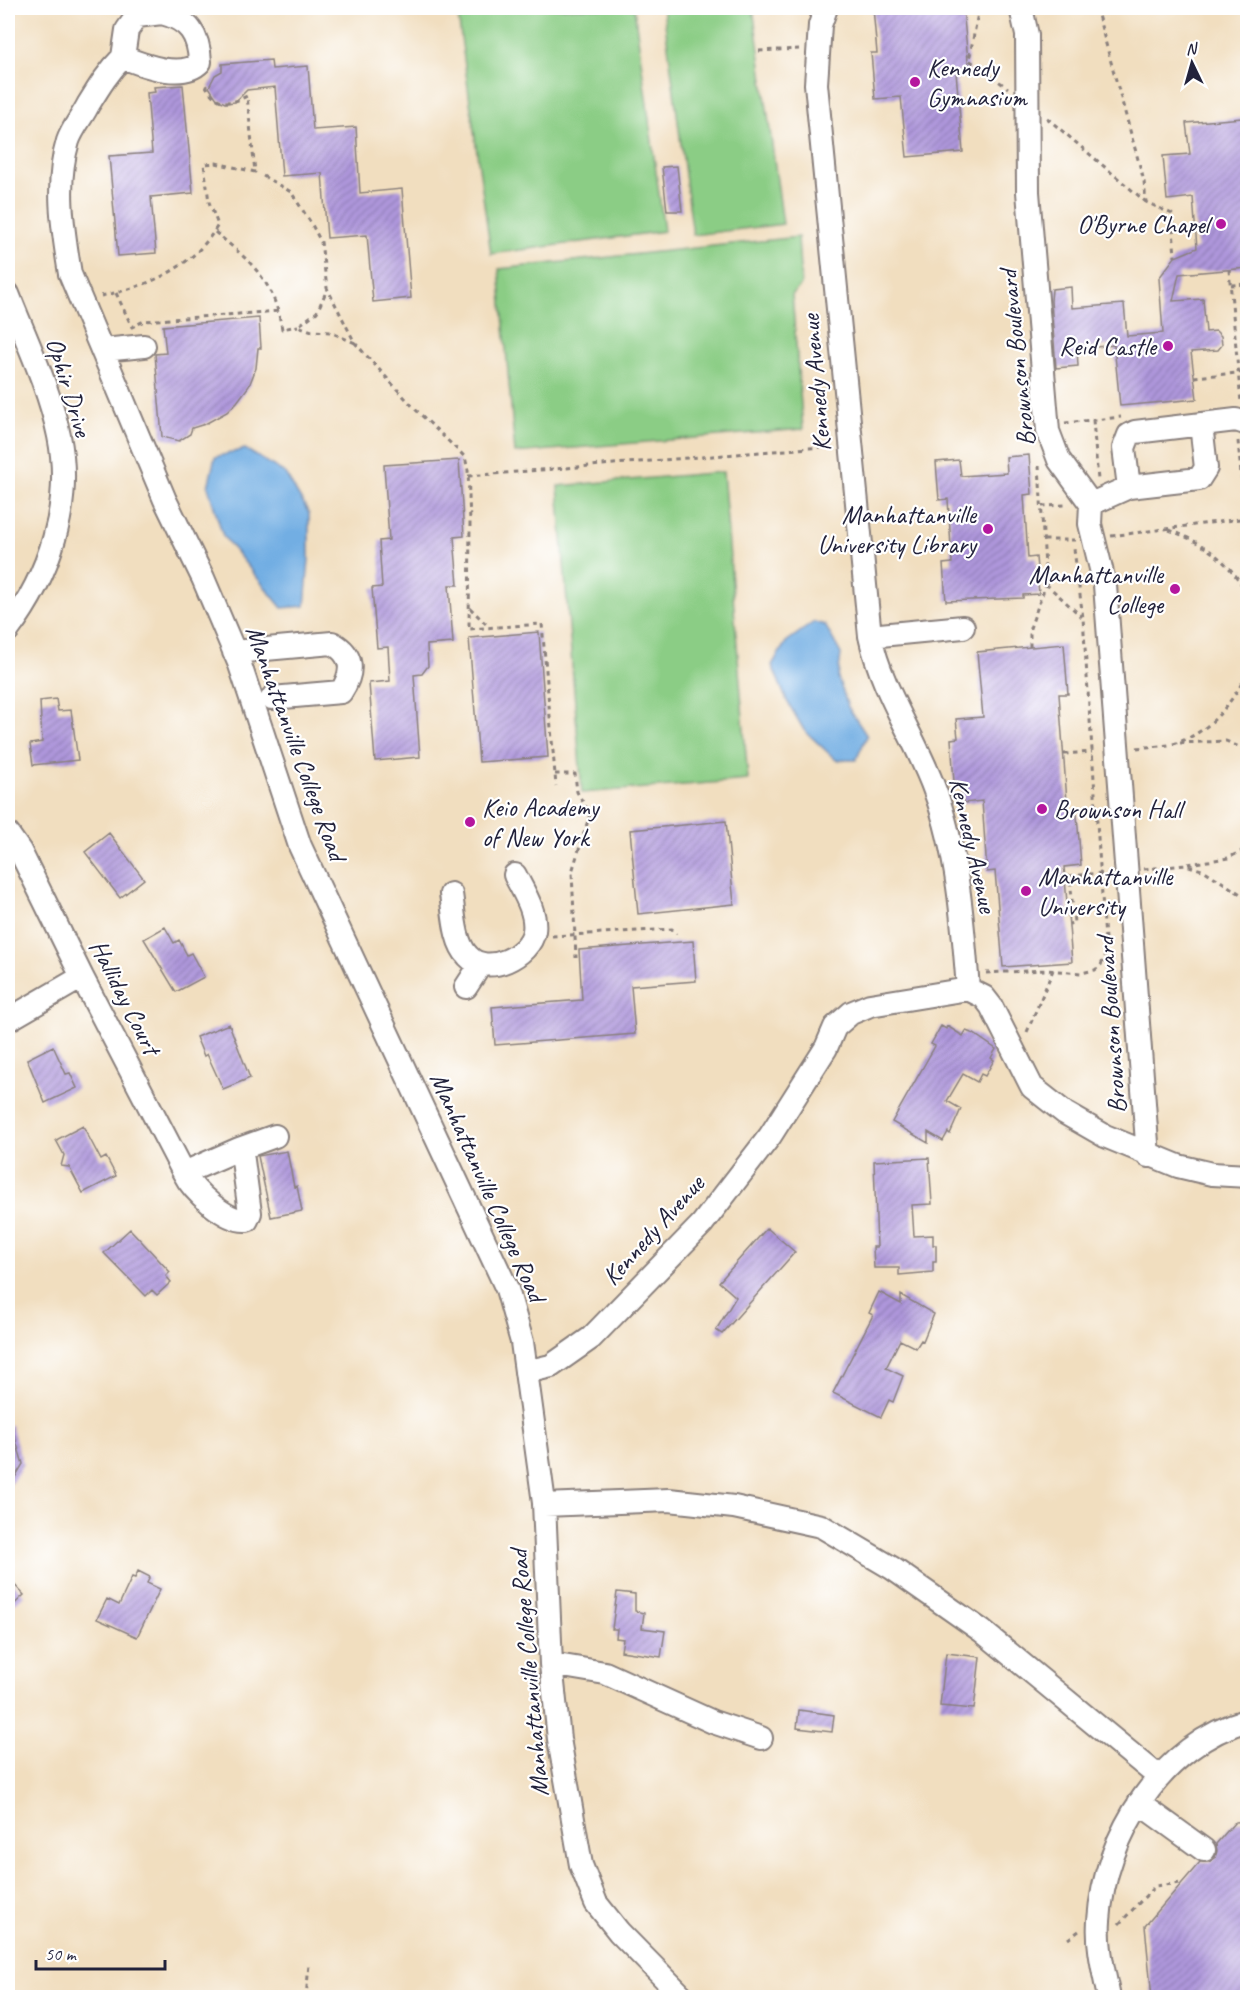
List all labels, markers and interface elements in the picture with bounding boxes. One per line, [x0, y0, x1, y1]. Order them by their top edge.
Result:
north arrow [1162, 33, 1222, 93]
text: N [1185, 38, 1200, 59]
place label: Kennedy Gymnasium [927, 51, 1029, 114]
marker: Kennedy Gymnasium [908, 75, 922, 89]
place label: O'Byrne Chapel [1077, 208, 1214, 241]
marker: O'Byrne Chapel [1214, 217, 1228, 231]
street label: Brownson Boulevard [991, 264, 1043, 448]
street label: Kennedy Avenue [793, 312, 838, 453]
place label: Reid Castle [1059, 330, 1159, 363]
street label: Ophir Drive [38, 333, 100, 442]
marker: Reid Castle [1161, 339, 1175, 353]
place label: Manhattanville University Library [817, 498, 978, 561]
marker: Manhattanville University Library [981, 522, 995, 536]
place label: Manhattanville College [1029, 558, 1165, 621]
marker: Manhattanville College [1168, 582, 1182, 596]
street label: Manhattanville College Road [238, 621, 355, 869]
street label: Kennedy Avenue [941, 774, 1005, 917]
place label: Keio Academy of New York [482, 791, 601, 854]
place label: Brownson Hall [1054, 793, 1186, 826]
marker: Brownson Hall [1035, 802, 1049, 816]
marker: Keio Academy of New York [463, 815, 477, 829]
place label: Manhattanville University [1038, 860, 1174, 923]
marker: Manhattanville University [1019, 884, 1033, 898]
street label: Brownson Boulevard [1088, 932, 1134, 1115]
street label: Halliday Court [82, 934, 170, 1063]
street label: Manhattanville College Road [423, 1067, 555, 1310]
street label: Kennedy Avenue [595, 1167, 712, 1292]
street label: Manhattanville College Road [501, 1544, 556, 1798]
scale bar [36, 1933, 165, 1971]
text: 50 m [45, 1943, 78, 1965]

